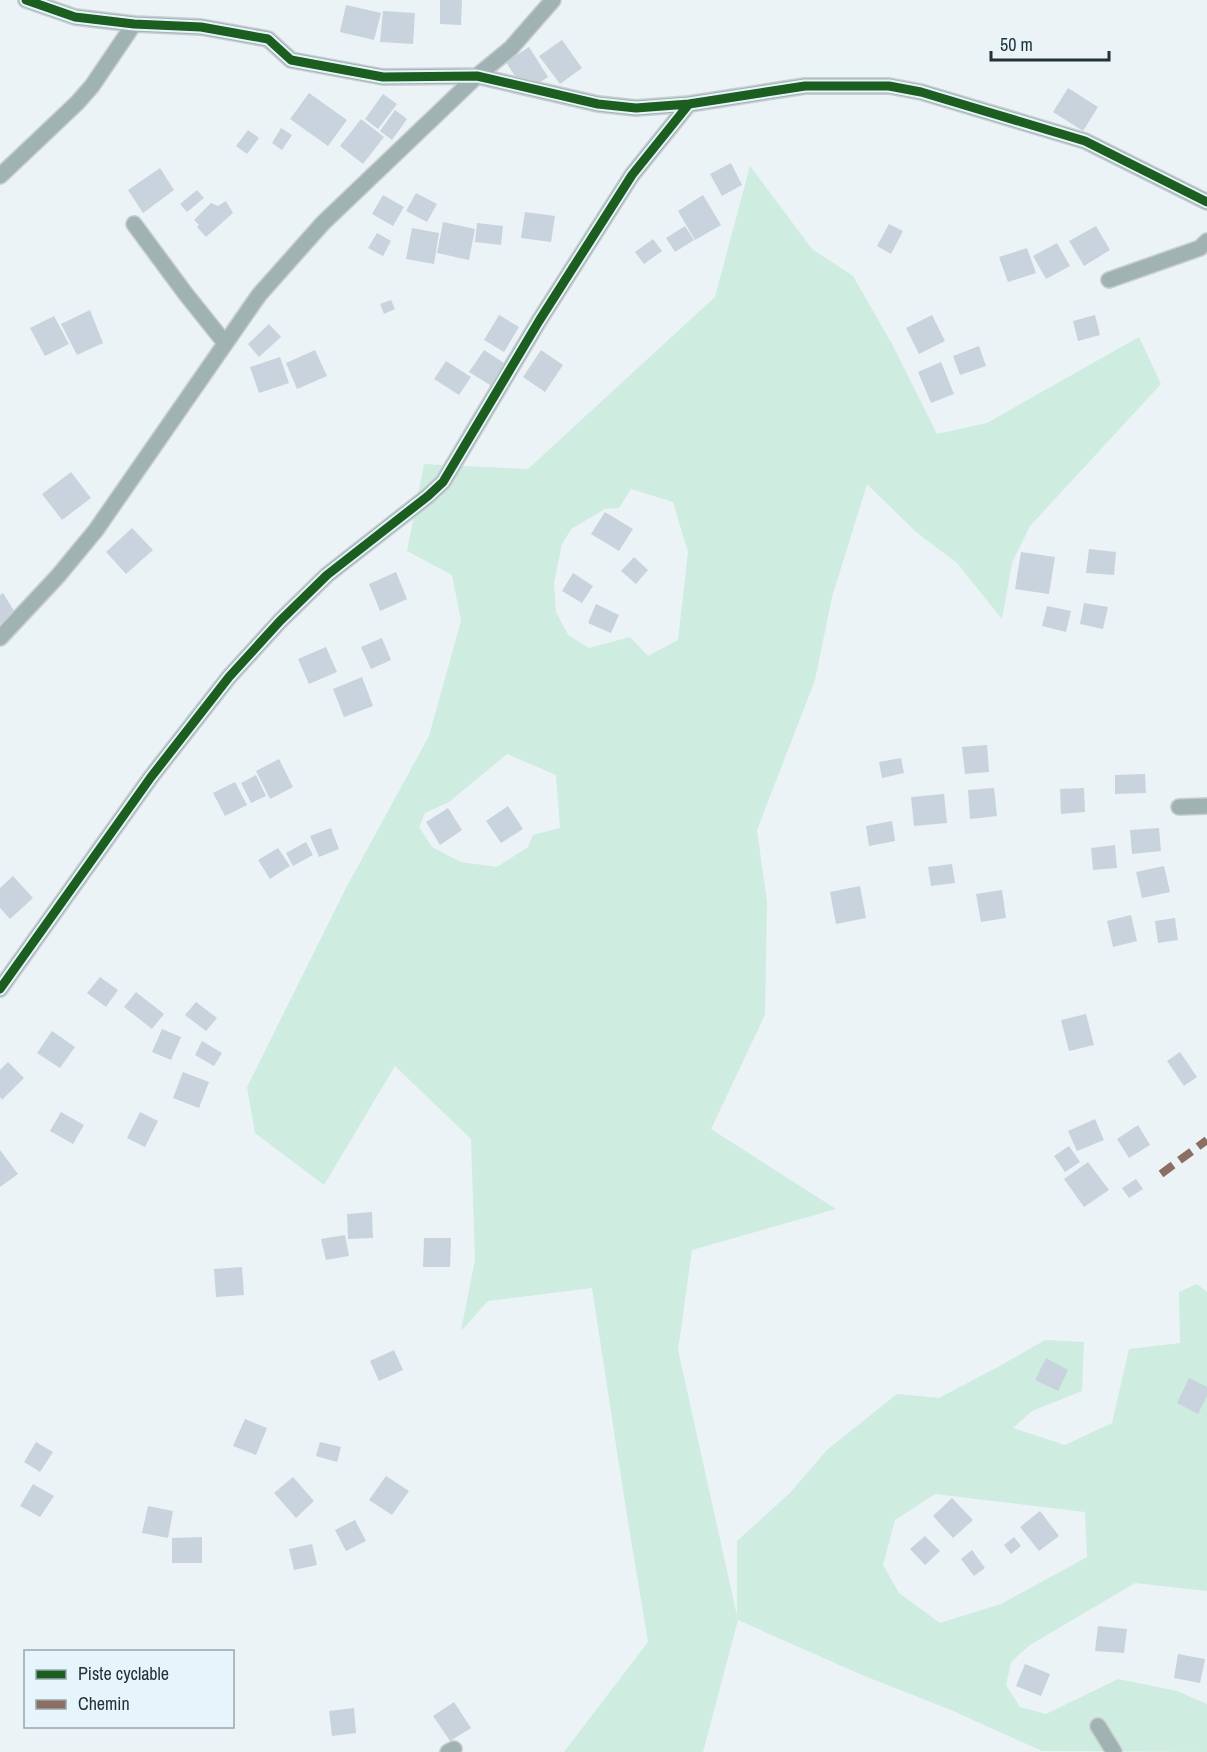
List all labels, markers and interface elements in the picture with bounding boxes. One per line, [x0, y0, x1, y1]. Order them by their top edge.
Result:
scale bar [991, 24, 1110, 62]
text: 50 m [1000, 32, 1033, 57]
legend [24, 1650, 234, 1728]
text: Piste cyclable [78, 1661, 169, 1686]
text: Chemin [78, 1691, 130, 1716]

